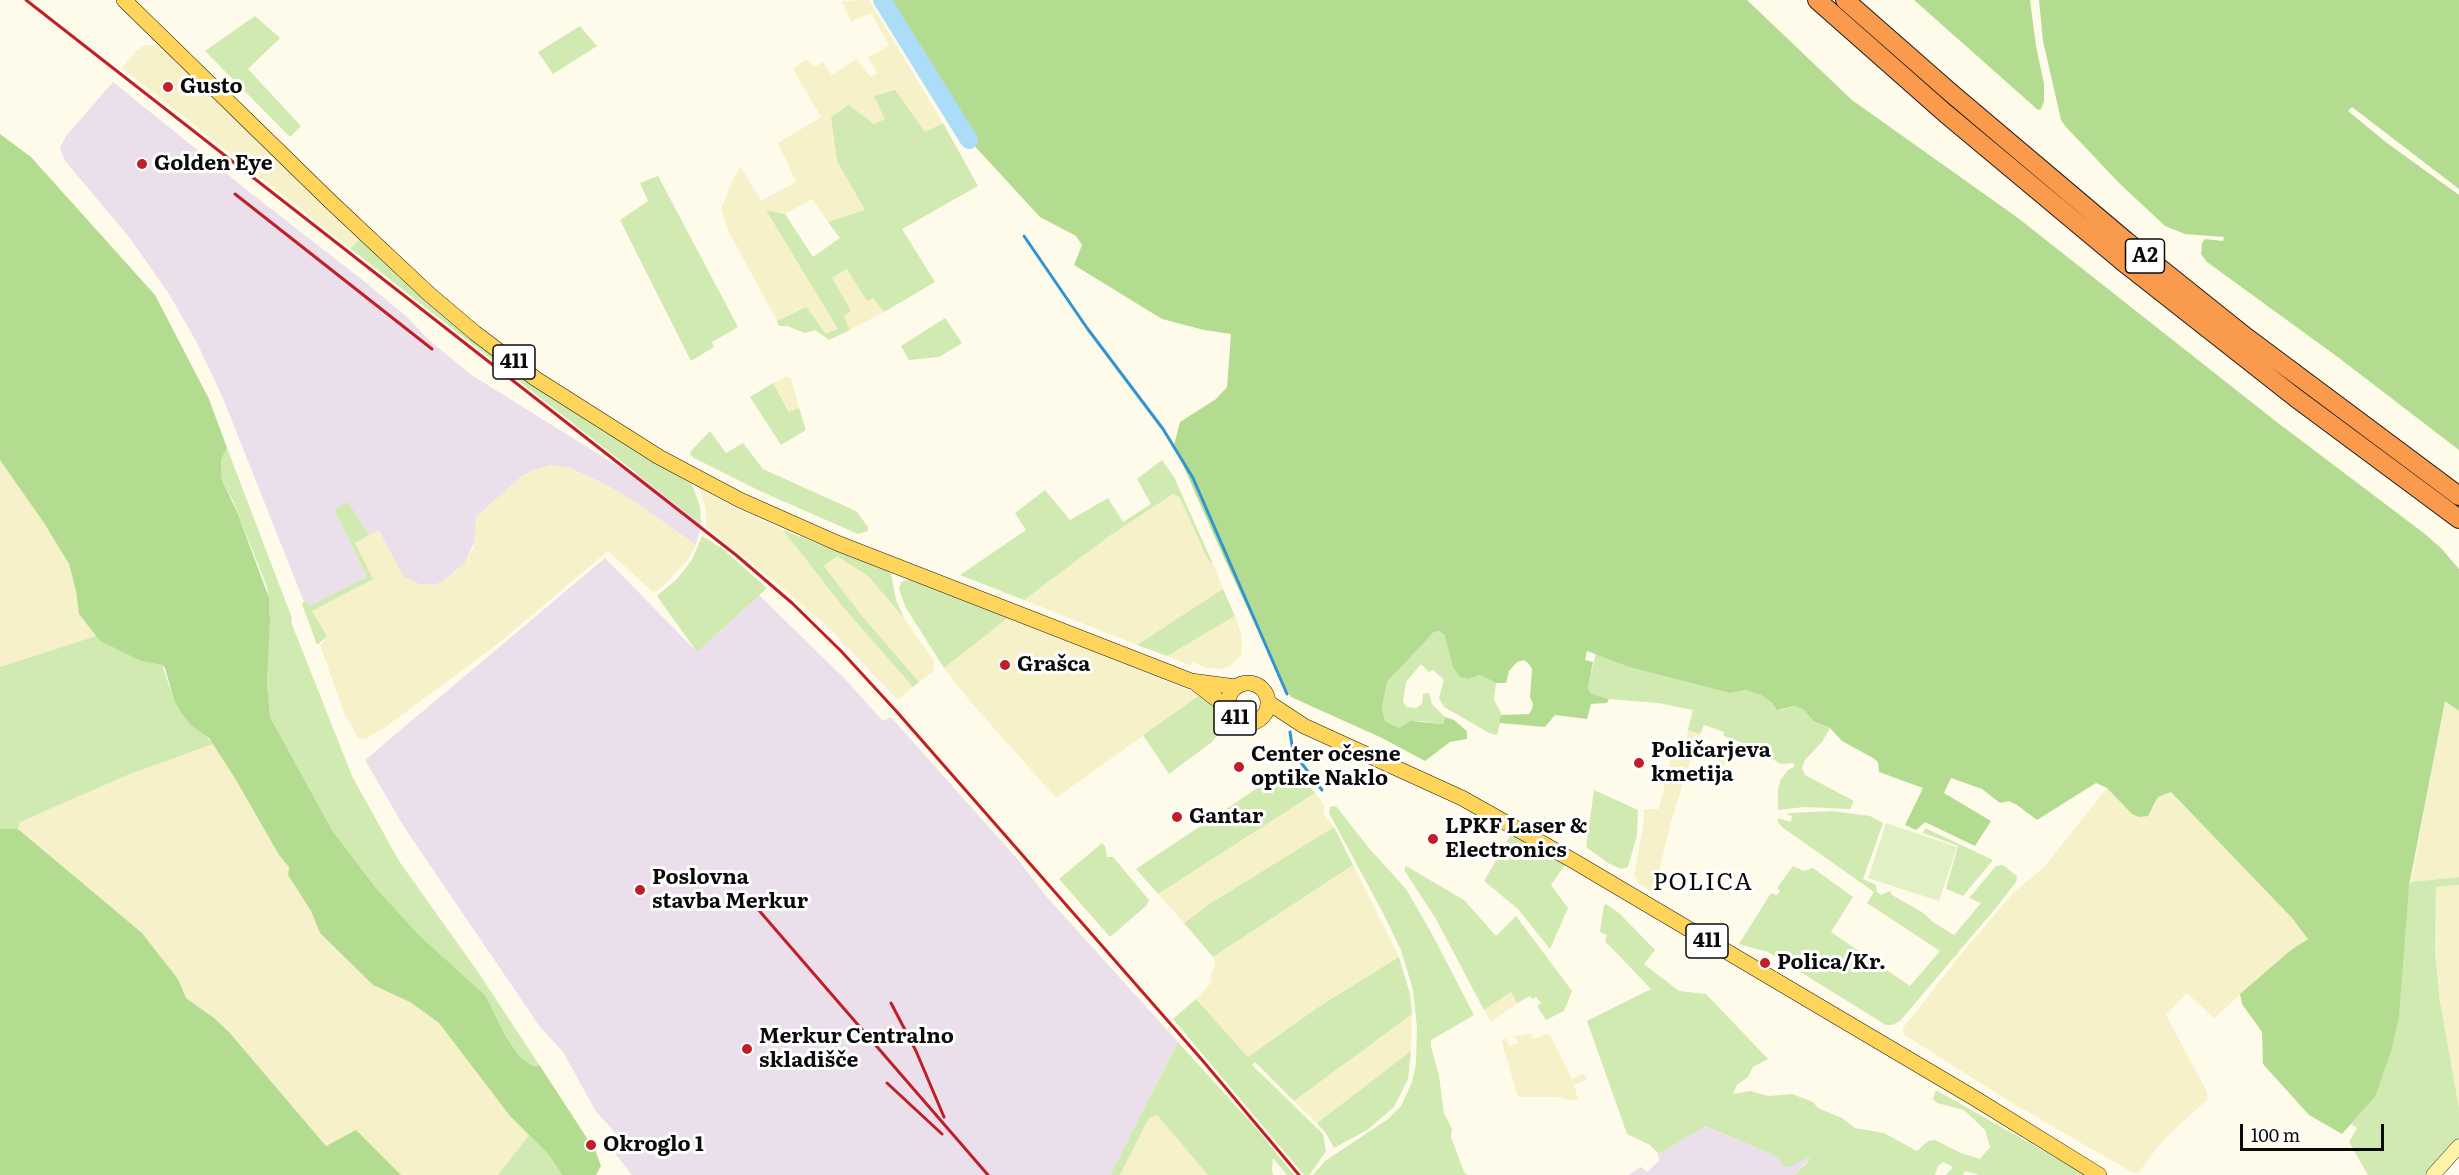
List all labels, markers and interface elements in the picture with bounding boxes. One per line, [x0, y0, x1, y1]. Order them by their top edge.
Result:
place label: Gusto [180, 74, 243, 100]
marker: Gusto [161, 80, 175, 94]
place label: Golden Eye [154, 151, 273, 177]
marker: Golden Eye [135, 157, 149, 171]
road number: A2 [2126, 239, 2164, 273]
road number: 411 [493, 345, 535, 379]
place label: Grašca [1017, 652, 1090, 678]
marker: Grašca [998, 658, 1012, 672]
road number: 411 [1214, 701, 1256, 735]
place label: Poličarjeva kmetija [1651, 738, 1771, 788]
place label: Center očesne optike Naklo [1251, 742, 1401, 792]
marker: Poličarjeva kmetija [1632, 756, 1646, 770]
marker: Center očesne optike Naklo [1232, 760, 1246, 774]
place label: Gantar [1189, 804, 1263, 830]
marker: Gantar [1170, 810, 1184, 824]
place label: LPKF Laser & Electronics [1445, 814, 1587, 864]
marker: LPKF Laser & Electronics [1426, 832, 1440, 846]
place label: Poslovna stavba Merkur [652, 865, 808, 915]
district label: POLICA [1653, 869, 1753, 897]
marker: Poslovna stavba Merkur [633, 883, 647, 897]
road number: 411 [1686, 924, 1728, 958]
place label: Polica/Kr. [1777, 950, 1886, 976]
marker: Polica/Kr. [1758, 956, 1772, 970]
place label: Merkur Centralno skladišče [759, 1024, 954, 1074]
marker: Merkur Centralno skladišče [740, 1042, 754, 1056]
scale bar [2243, 1112, 2387, 1150]
text: 100 m [2251, 1121, 2300, 1148]
place label: Okroglo 1 [603, 1132, 704, 1158]
marker: Okroglo 1 [584, 1138, 598, 1152]

